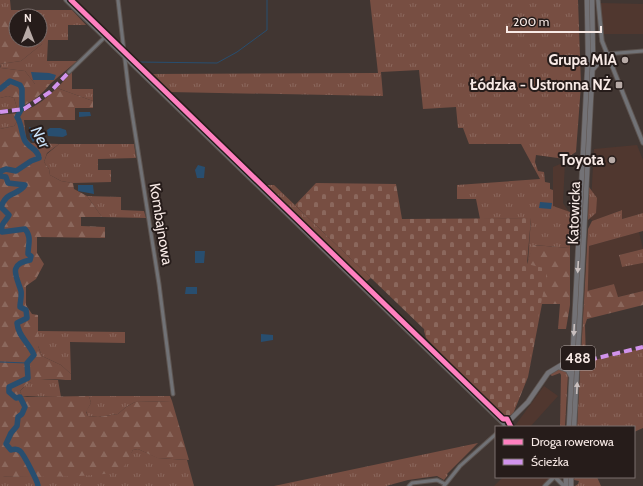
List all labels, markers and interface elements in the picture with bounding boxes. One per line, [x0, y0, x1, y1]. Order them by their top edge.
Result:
north arrow [8, 8, 48, 48]
scale bar [507, 8, 601, 34]
text: N [24, 11, 32, 25]
text: 200 m [513, 14, 549, 29]
place label: Grupa MIA [548, 51, 618, 69]
marker: Grupa MIA [620, 55, 630, 65]
place label: Łódzka - Ustronna NŻ [470, 76, 612, 94]
marker: Łódzka - Ustronna NŻ [614, 80, 624, 90]
water label: Ner [27, 123, 55, 153]
place label: Toyota [559, 151, 605, 169]
marker: Toyota [607, 155, 617, 165]
street label: Katowicka [564, 180, 584, 245]
street label: Kombajnowa [146, 182, 176, 267]
one-way arrow [574, 261, 581, 273]
one-way arrow [571, 324, 577, 337]
road number: 488 [561, 346, 595, 370]
one-way arrow [573, 382, 580, 394]
legend [495, 426, 635, 478]
text: Droga rowerowa [531, 434, 614, 449]
text: Ścieżka [531, 454, 569, 469]

